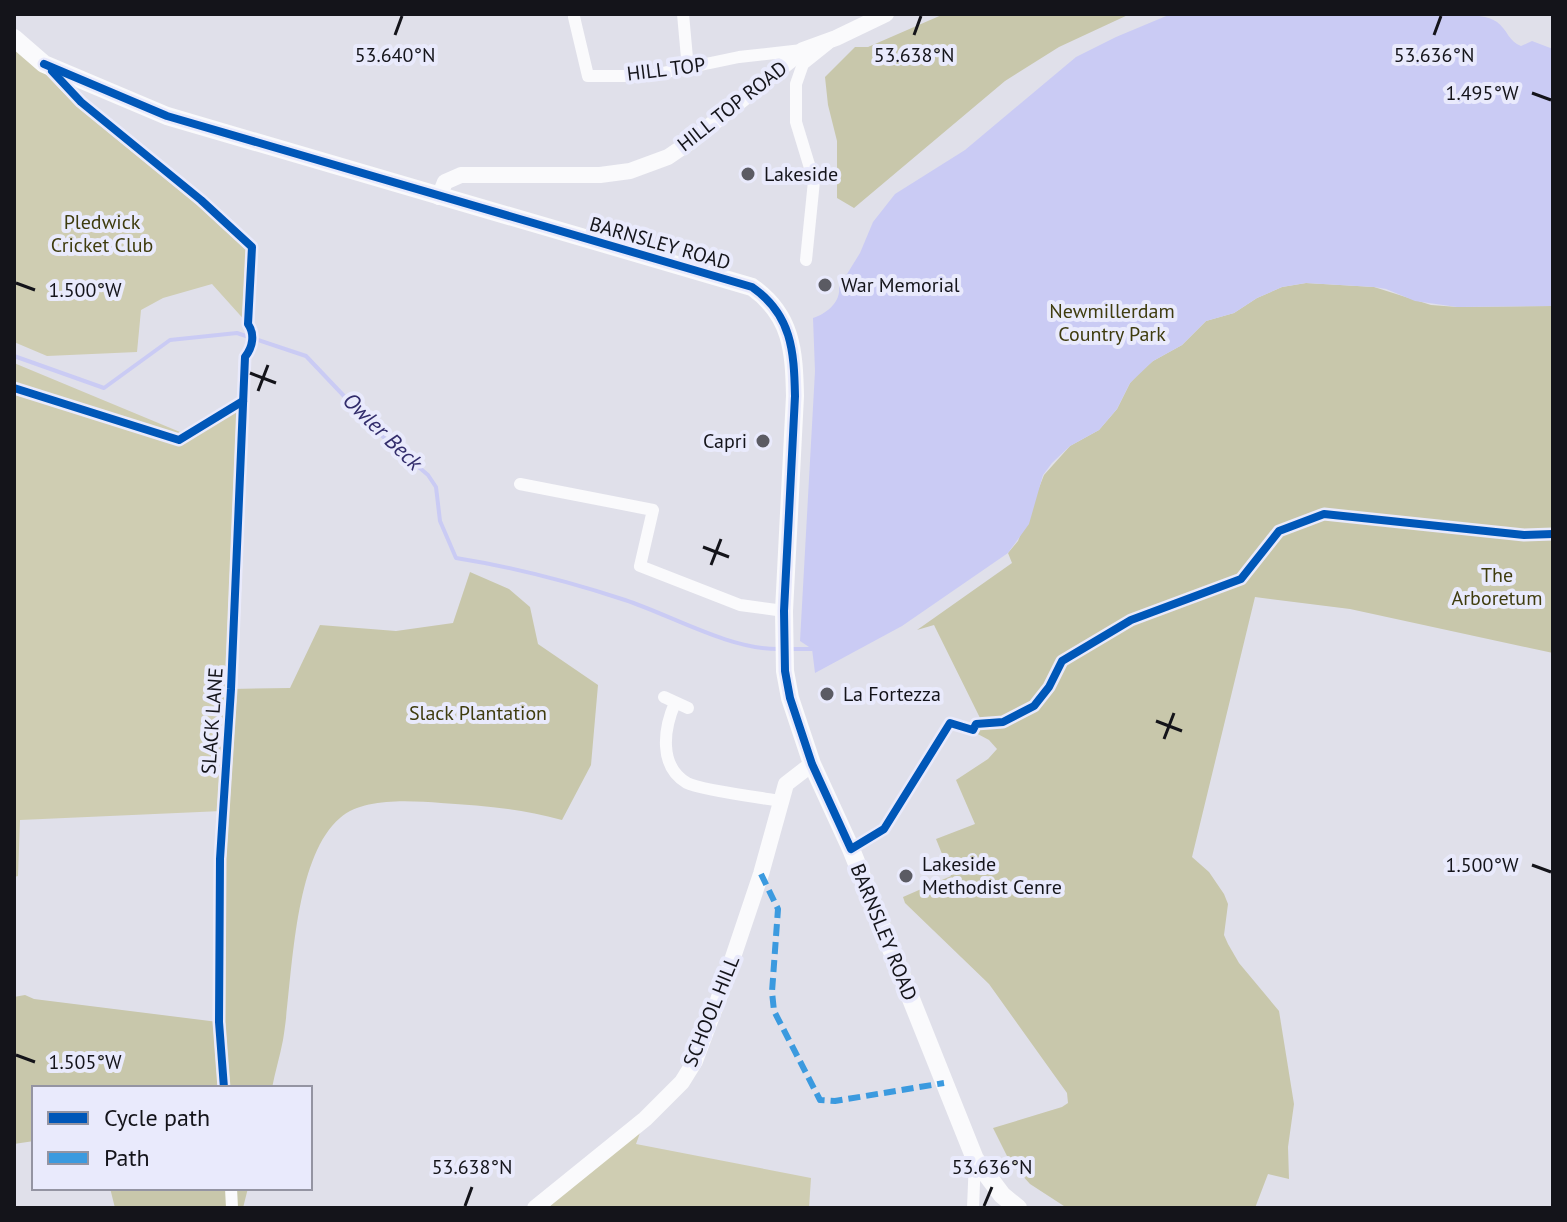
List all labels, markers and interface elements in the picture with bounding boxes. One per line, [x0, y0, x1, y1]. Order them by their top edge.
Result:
text: 53.640°N [355, 42, 435, 68]
text: 53.638°N [874, 42, 954, 68]
text: 53.636°N [1394, 42, 1474, 68]
street label: HILL TOP [625, 51, 707, 87]
street label: HILL TOP ROAD [672, 55, 792, 157]
text: 1.495°W [1446, 80, 1519, 106]
place label: Lakeside [764, 161, 838, 187]
marker: Lakeside [739, 165, 757, 183]
park label: Pledwick Cricket Club [51, 209, 153, 258]
street label: BARNSLEY ROAD [587, 210, 733, 276]
place label: War Memorial [841, 272, 960, 298]
marker: War Memorial [816, 276, 834, 294]
text: 1.500°W [49, 277, 122, 303]
park label: Newmillerdam Country Park [1049, 298, 1175, 347]
water label: Owler Beck [337, 386, 430, 477]
place label: Capri [703, 428, 747, 454]
marker: Capri [754, 432, 772, 450]
park label: The Arboretum [1452, 562, 1542, 611]
street label: SLACK LANE [195, 667, 229, 775]
place label: La Fortezza [843, 681, 941, 707]
marker: La Fortezza [818, 685, 836, 703]
park label: Slack Plantation [409, 700, 547, 726]
place label: Lakeside Methodist Cenre [922, 851, 1062, 900]
text: 1.500°W [1446, 852, 1519, 878]
street label: BARNSLEY ROAD [845, 860, 923, 1004]
marker: Lakeside Methodist Cenre [897, 867, 915, 885]
street label: SCHOOL HILL [677, 952, 745, 1070]
text: 1.505°W [49, 1049, 122, 1075]
legend [32, 1086, 312, 1190]
text: Cycle path [104, 1102, 210, 1133]
text: Path [104, 1142, 150, 1173]
text: 53.638°N [432, 1154, 512, 1180]
text: 53.636°N [952, 1154, 1032, 1180]

